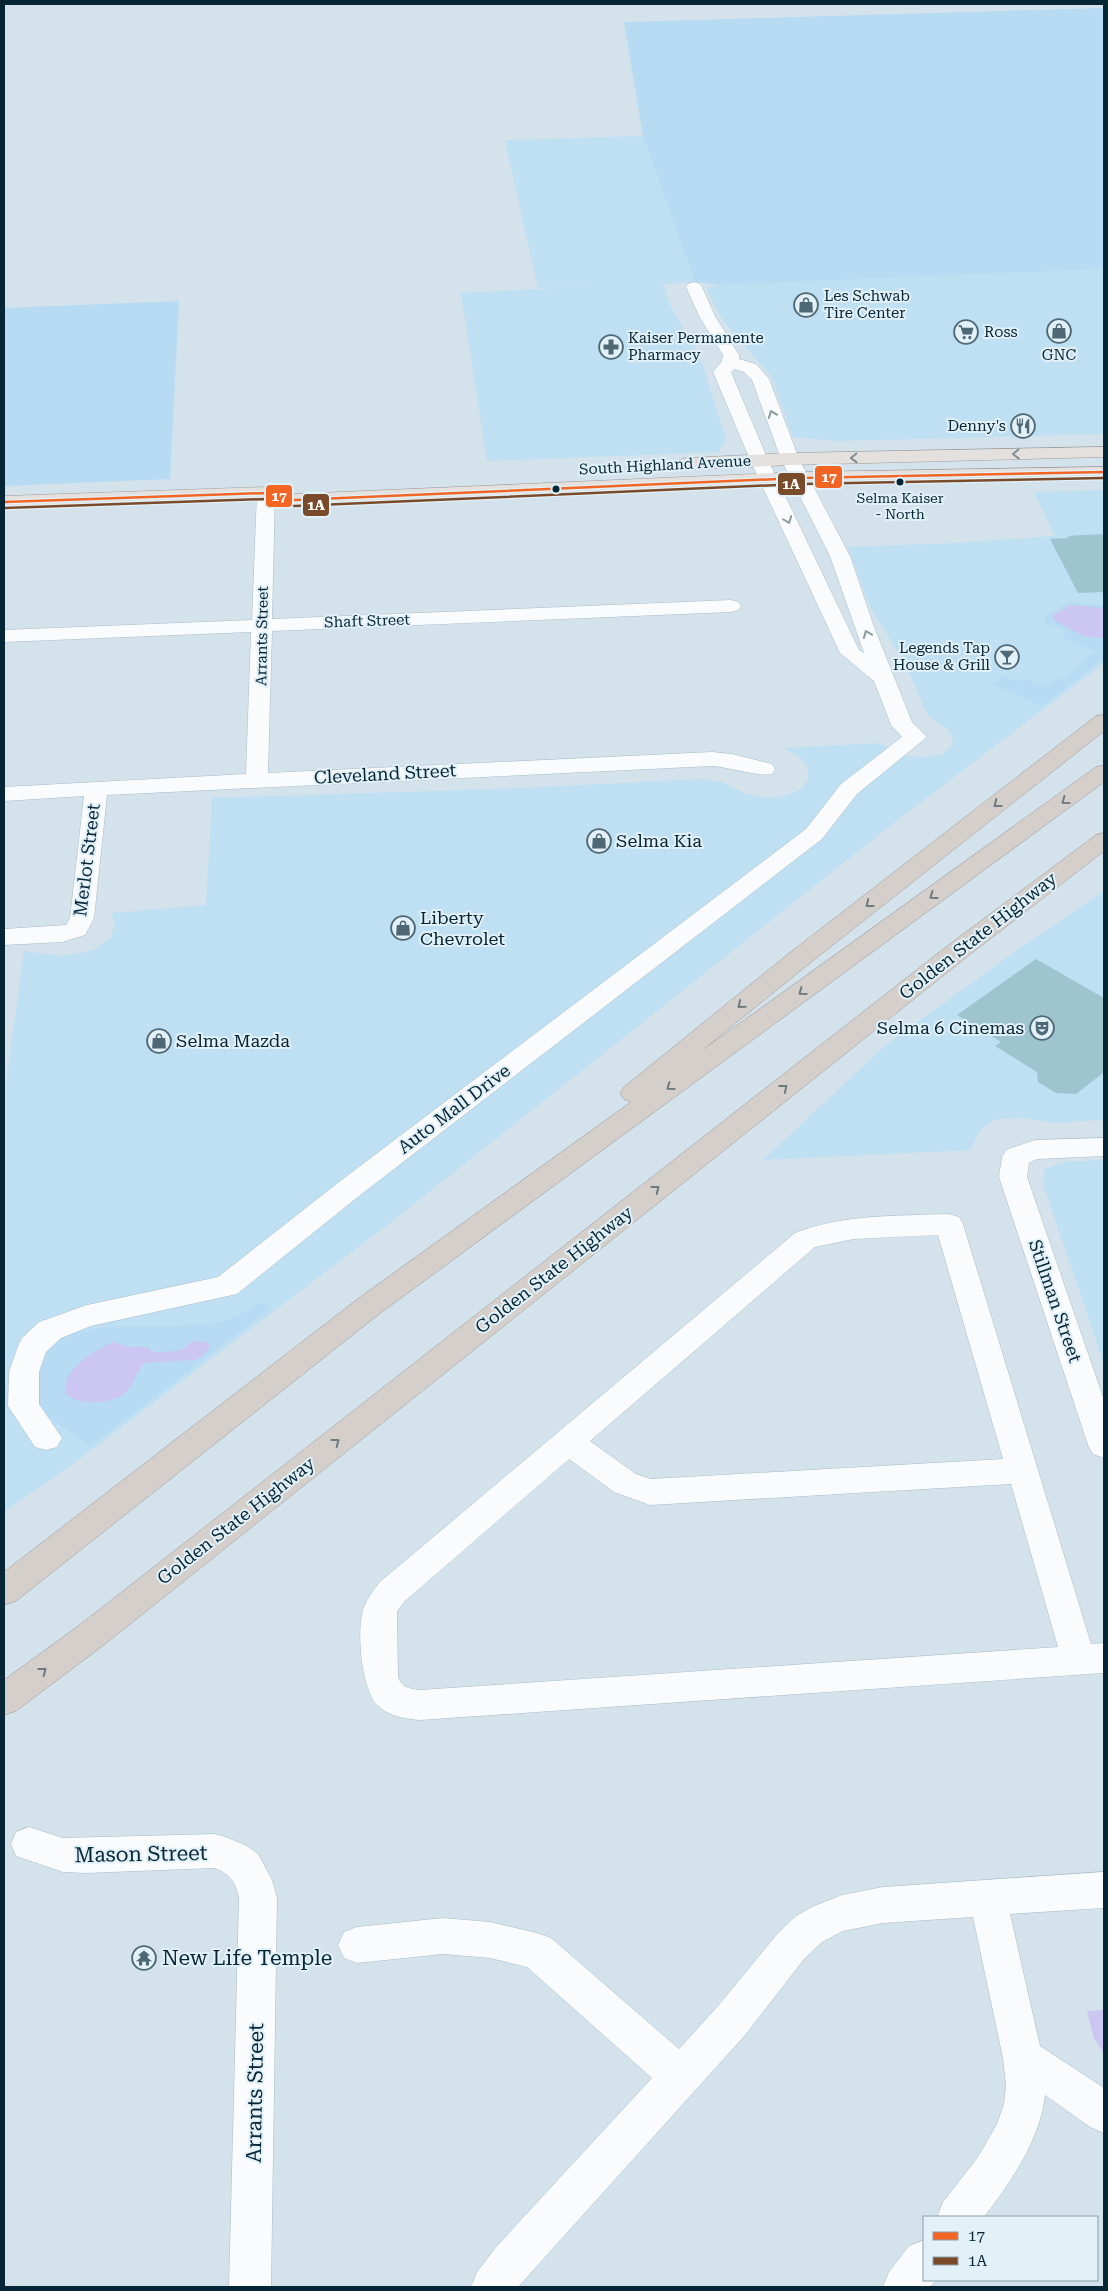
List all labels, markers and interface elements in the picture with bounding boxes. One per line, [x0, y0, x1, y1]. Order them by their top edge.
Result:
place label: Les Schwab Tire Center [824, 287, 910, 322]
shop icon: Les Schwab Tire Center [793, 292, 819, 318]
shop icon: GNC [1046, 318, 1072, 344]
supermarket icon: Ross [953, 319, 979, 345]
place label: Ross [984, 323, 1018, 341]
place label: Kaiser Permanente Pharmacy [628, 329, 764, 364]
pharmacy icon: Kaiser Permanente Pharmacy [598, 334, 624, 360]
place label: GNC [1042, 346, 1076, 364]
one-way arrow [768, 410, 778, 418]
restaurant icon: Denny's [1010, 413, 1036, 439]
place label: Denny's [947, 417, 1006, 435]
one-way arrow [1012, 449, 1020, 460]
street label: South Highland Avenue [579, 452, 751, 478]
one-way arrow [850, 452, 858, 463]
line badge: 17 [814, 465, 843, 489]
text: 17 [821, 469, 837, 485]
line badge: 1A [777, 472, 806, 496]
text: 1A [782, 476, 800, 492]
marker: Selma Kaiser - North [895, 477, 905, 487]
line badge: 17 [265, 484, 293, 508]
unlabelled marker [551, 484, 561, 494]
text: 17 [271, 488, 287, 504]
place label: Selma Kaiser - North [857, 490, 944, 522]
line badge: 1A [302, 493, 330, 517]
text: 1A [307, 497, 325, 513]
one-way arrow [782, 515, 792, 524]
street label: Arrants Street [252, 585, 272, 686]
street label: Shaft Street [324, 610, 411, 631]
one-way arrow [863, 630, 873, 639]
place label: Legends Tap House & Grill [893, 639, 990, 674]
bar icon: Legends Tap House & Grill [994, 644, 1020, 670]
street label: Cleveland Street [313, 759, 457, 788]
one-way arrow [1061, 795, 1071, 804]
one-way arrow [994, 799, 1003, 807]
street label: Merlot Street [69, 802, 104, 918]
shop icon: Selma Kia [586, 828, 612, 854]
place label: Selma Kia [616, 830, 702, 851]
street label: Golden State Highway [895, 867, 1061, 1004]
one-way arrow [929, 890, 939, 899]
one-way arrow [866, 899, 875, 907]
place label: Liberty Chevrolet [420, 907, 505, 949]
shop icon: Liberty Chevrolet [390, 915, 416, 941]
one-way arrow [798, 986, 808, 995]
one-way arrow [738, 1000, 747, 1009]
theatre icon: Selma 6 Cinemas [1029, 1015, 1055, 1041]
place label: Selma 6 Cinemas [877, 1017, 1024, 1038]
shop icon: Selma Mazda [146, 1028, 172, 1054]
place label: Selma Mazda [176, 1030, 290, 1051]
street label: Auto Mall Drive [393, 1059, 514, 1158]
one-way arrow [666, 1081, 676, 1090]
one-way arrow [778, 1086, 787, 1094]
one-way arrow [650, 1187, 659, 1195]
street label: Golden State Highway [471, 1201, 637, 1338]
street label: Stillman Street [1025, 1237, 1086, 1365]
one-way arrow [330, 1439, 339, 1447]
street label: Golden State Highway [153, 1452, 319, 1589]
one-way arrow [37, 1668, 47, 1677]
street label: Mason Street [74, 1841, 208, 1867]
temple icon: New Life Temple [131, 1945, 157, 1971]
place label: New Life Temple [162, 1946, 332, 1970]
street label: Arrants Street [242, 2023, 268, 2163]
legend [923, 2216, 1098, 2281]
text: 17 [968, 2227, 985, 2245]
text: 1A [968, 2252, 987, 2270]

